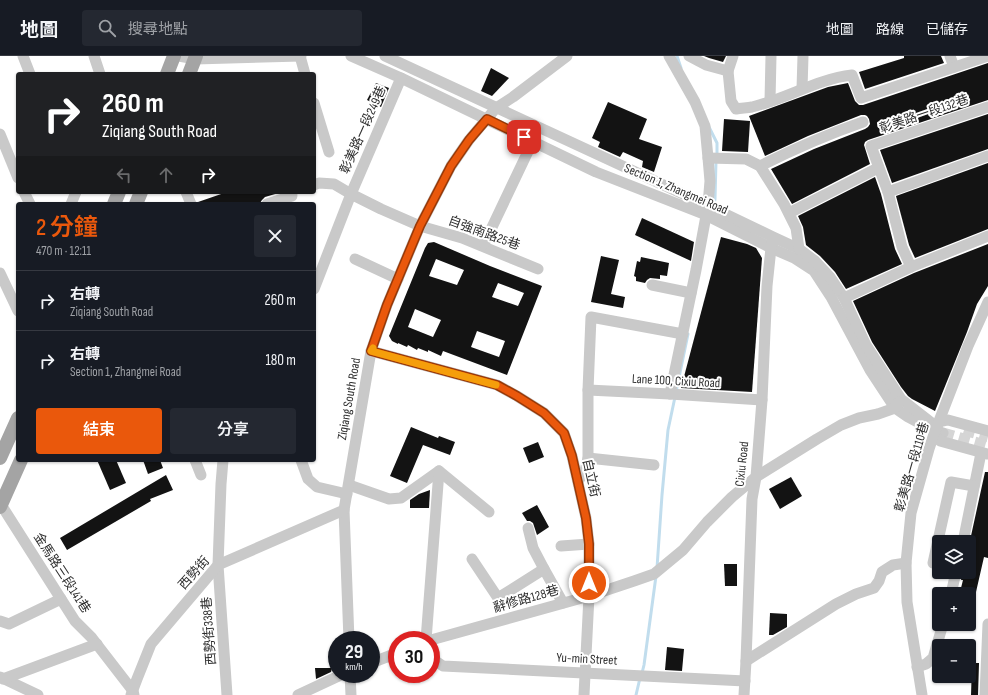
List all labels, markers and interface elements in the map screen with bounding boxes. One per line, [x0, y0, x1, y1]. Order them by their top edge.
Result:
search box [82, 10, 362, 46]
icon: search [96, 17, 118, 39]
text: 地圖 [20, 19, 58, 42]
text: 搜尋地點 [128, 20, 188, 39]
text: 地圖 [826, 21, 854, 38]
text: 路線 [876, 21, 904, 38]
text: 已儲存 [926, 21, 968, 38]
street label: 彰美路一段249巷 [336, 84, 390, 176]
text: 260 m [102, 87, 164, 120]
icon: right [36, 88, 88, 140]
street label: 彰美路一段132巷 [877, 91, 971, 137]
pin [507, 120, 541, 154]
text: Ziqiang South Road [102, 121, 217, 142]
icon: arrive [513, 126, 535, 148]
street label: Section 1, Zhangmei Road [622, 160, 730, 218]
icon: left [113, 164, 135, 186]
icon: ahead [155, 164, 177, 186]
icon: right [197, 164, 219, 186]
text: 2 分鐘 [36, 213, 98, 242]
street label: 自強南路25巷 [446, 213, 522, 253]
button: close [254, 215, 296, 257]
text: 470 m · 12:11 [36, 243, 91, 259]
text: 右轉 [70, 285, 100, 304]
icon: right [36, 290, 58, 312]
text: 260 m [265, 291, 296, 310]
text: Ziqiang South Road [70, 304, 153, 320]
text: 右轉 [70, 345, 100, 364]
icon: right [36, 350, 58, 372]
text: 180 m [265, 351, 296, 370]
street label: Ziqiang South Road [334, 357, 364, 441]
text: Section 1, Zhangmei Road [70, 364, 181, 380]
street label: Lane 100, Cixiu Road [632, 371, 720, 391]
button: 結束 [36, 408, 162, 454]
button: 分享 [170, 408, 296, 454]
street label: 彰美路一段110巷 [892, 420, 932, 514]
street label: Cixiu Road [732, 441, 752, 487]
street label: 自立街 [579, 457, 603, 499]
street label: 金馬路三段141巷 [30, 530, 94, 616]
map controls [932, 535, 976, 683]
button: layers [932, 535, 976, 579]
street label: 西勢街 [175, 553, 213, 593]
position arrow [568, 562, 610, 604]
street label: 辭修路128巷 [491, 582, 561, 616]
button: + [932, 587, 976, 631]
street label: 西勢街338巷 [199, 596, 219, 666]
speed limit sign: 30 [388, 631, 440, 683]
button: − [932, 639, 976, 683]
text: 29 [345, 640, 363, 664]
street label: Yu-min Street [556, 649, 618, 669]
text: km/h [345, 661, 363, 673]

